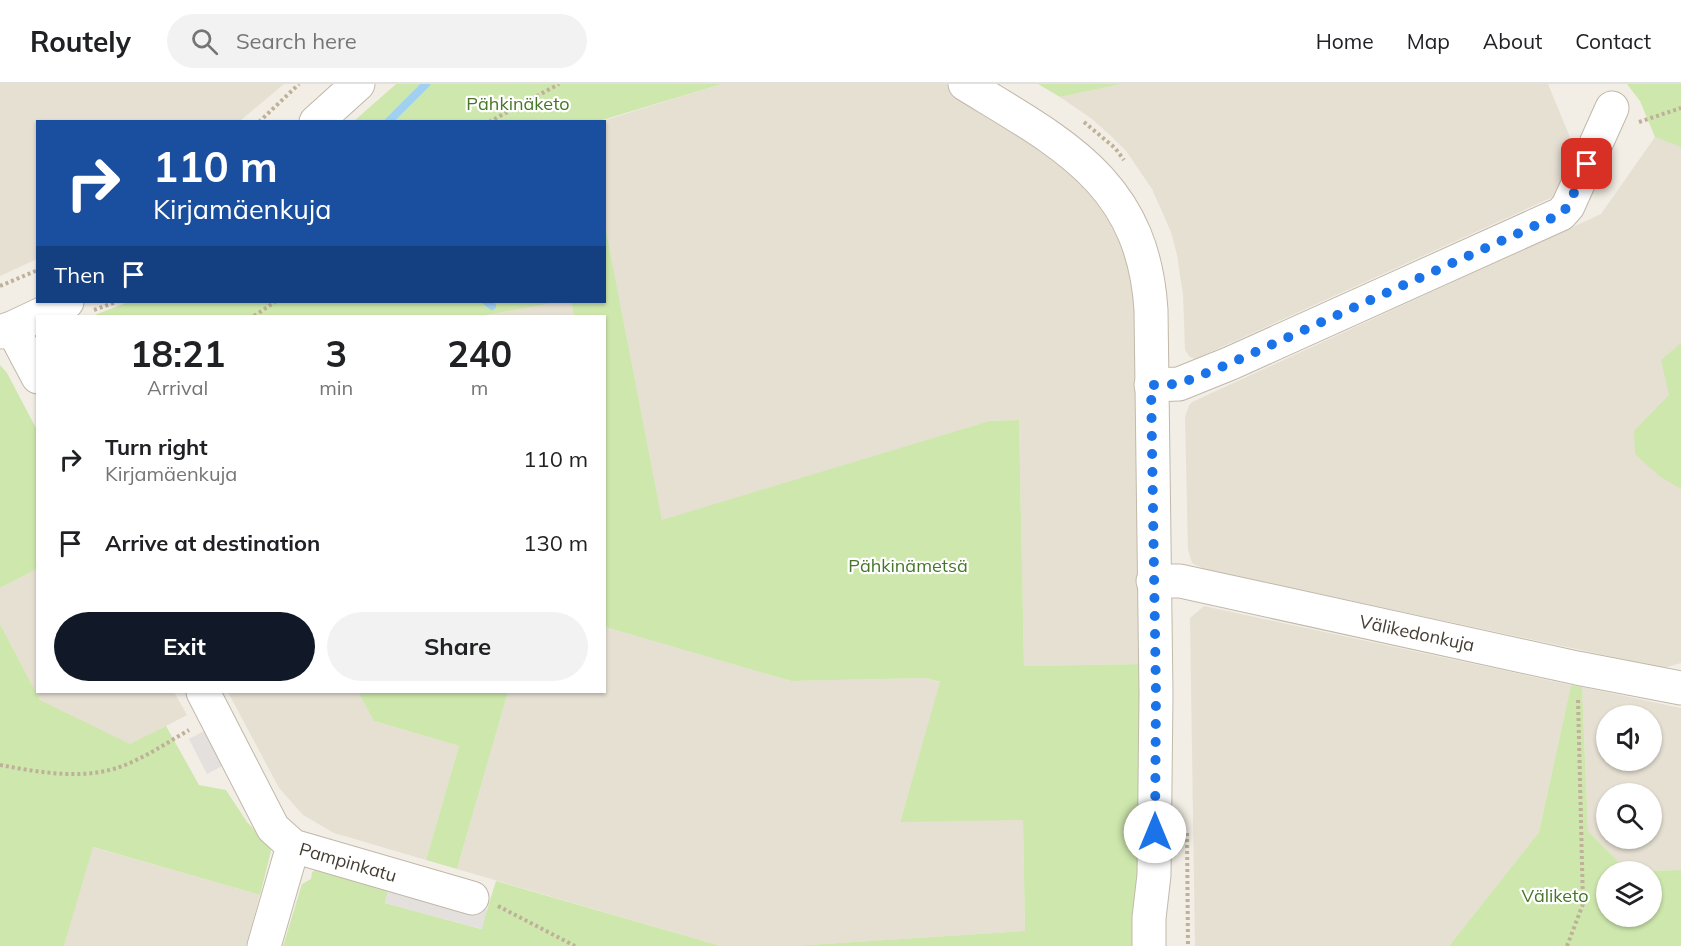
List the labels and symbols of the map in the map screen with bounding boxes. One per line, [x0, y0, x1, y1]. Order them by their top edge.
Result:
park label: Pähkinäketo [466, 92, 570, 115]
pin [1561, 138, 1612, 189]
park label: Pähkinämetsä [848, 554, 968, 577]
street label: Välikedonkuja [1357, 610, 1477, 656]
position arrow [1123, 800, 1187, 864]
street label: Pampinkatu [297, 837, 399, 887]
park label: Väliketo [1521, 884, 1589, 907]

